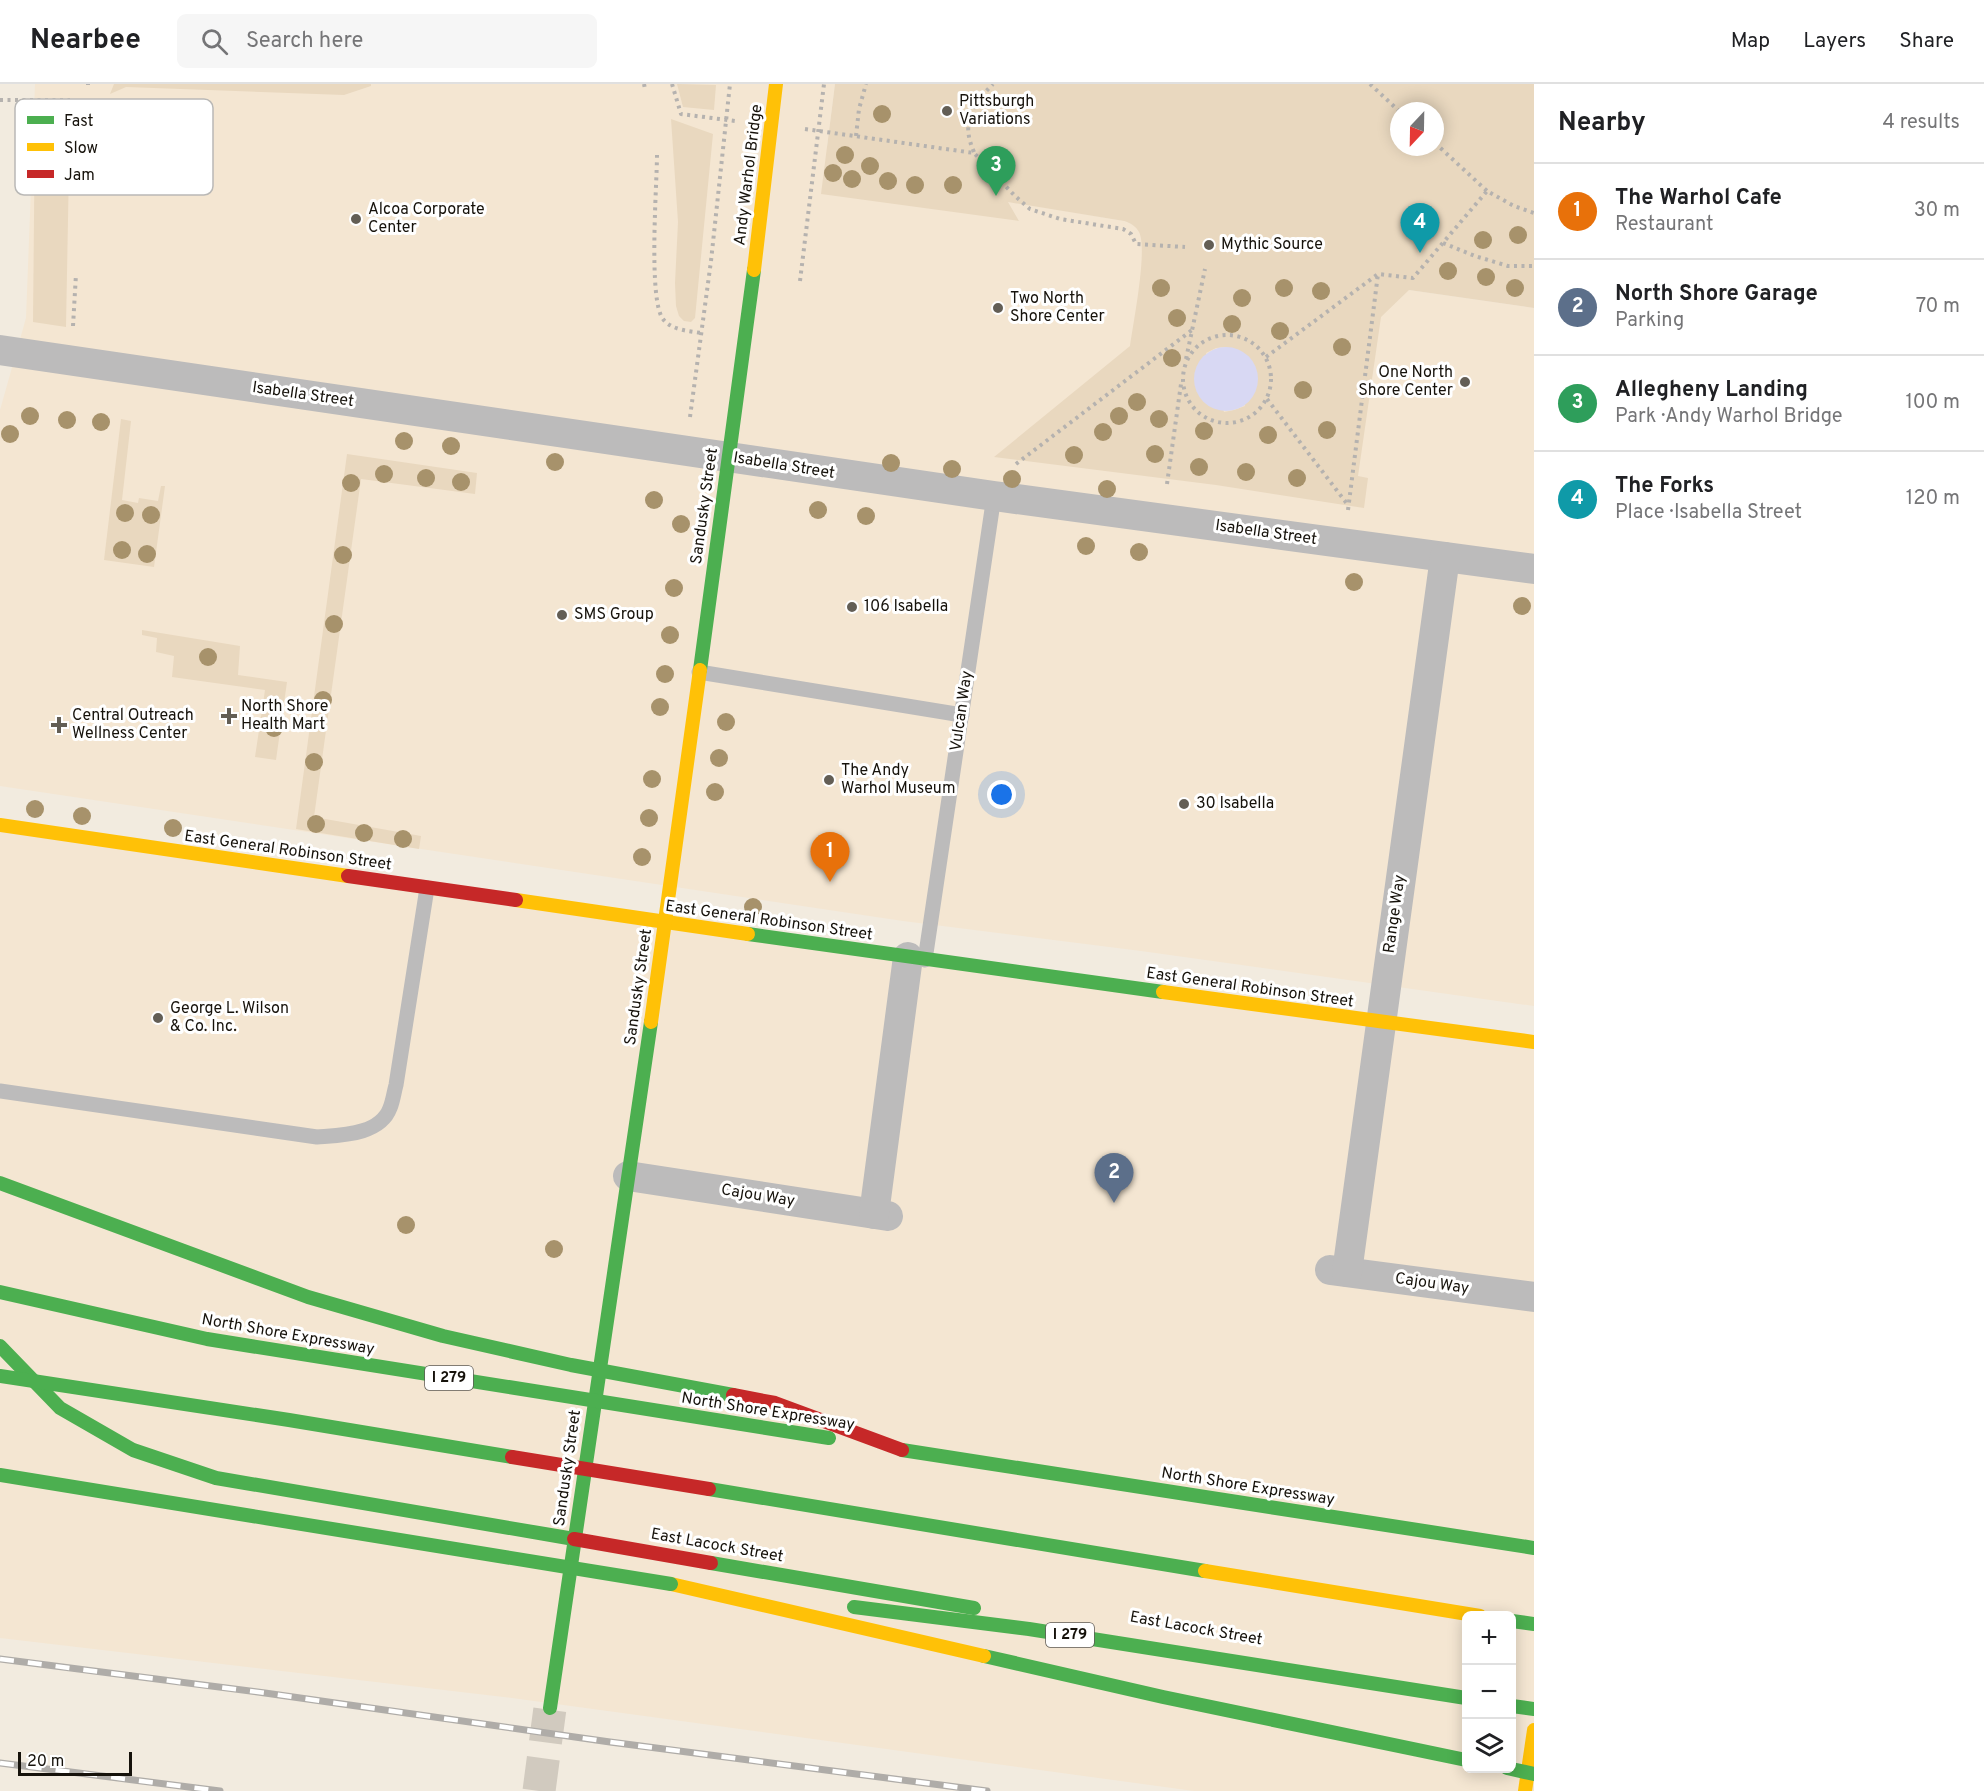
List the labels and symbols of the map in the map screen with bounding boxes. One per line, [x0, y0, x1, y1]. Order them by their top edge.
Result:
place label: Pittsburgh Variations [959, 92, 1034, 130]
legend [15, 99, 213, 195]
north arrow [1390, 102, 1444, 156]
street label: Andy Warhol Bridge [730, 103, 768, 247]
marker: Pittsburgh Variations [940, 104, 954, 118]
text: Fast [64, 112, 94, 132]
text: Slow [64, 139, 98, 159]
pin: 3 [976, 147, 1016, 196]
text: Jam [64, 166, 95, 186]
place label: Alcoa Corporate Center [368, 200, 485, 238]
pin: 4 [1400, 204, 1440, 253]
marker: Alcoa Corporate Center [349, 212, 363, 226]
place label: Mythic Source [1221, 235, 1323, 255]
marker: Mythic Source [1202, 238, 1216, 252]
place label: Two North Shore Center [1010, 289, 1105, 327]
marker: Two North Shore Center [991, 301, 1005, 315]
place label: One North Shore Center [1358, 363, 1453, 401]
marker: One North Shore Center [1458, 375, 1472, 389]
street label: Isabella Street [251, 378, 355, 412]
street label: Sandusky Street [687, 446, 723, 566]
street label: Isabella Street [732, 448, 836, 484]
street label: Isabella Street [1214, 516, 1318, 550]
place label: 106 Isabella [864, 597, 948, 617]
marker: 106 Isabella [845, 600, 859, 614]
place label: SMS Group [574, 605, 654, 625]
marker: SMS Group [555, 608, 569, 622]
street label: Vulcan Way [946, 669, 978, 753]
place label: North Shore Health Mart [241, 697, 328, 735]
place label: Central Outreach Wellness Center [72, 706, 194, 744]
marker: North Shore Health Mart [222, 709, 236, 723]
marker: Central Outreach Wellness Center [50, 716, 68, 734]
place label: The Andy Warhol Museum [841, 761, 955, 799]
marker: The Andy Warhol Museum [822, 773, 836, 787]
your location [987, 780, 1016, 809]
place label: 30 Isabella [1196, 794, 1274, 814]
marker: 30 Isabella [1177, 797, 1191, 811]
street label: East General Robinson Street [183, 827, 393, 875]
pin: 1 [810, 832, 850, 882]
street label: Range Way [1380, 873, 1410, 955]
street label: East General Robinson Street [664, 897, 874, 945]
street label: Sandusky Street [621, 927, 657, 1047]
street label: East General Robinson Street [1145, 964, 1355, 1012]
place label: George L. Wilson & Co. Inc. [170, 999, 289, 1037]
marker: George L. Wilson & Co. Inc. [151, 1011, 165, 1025]
pin: 2 [1094, 1154, 1134, 1203]
street label: Cajou Way [720, 1180, 796, 1212]
street label: Cajou Way [1394, 1269, 1470, 1299]
street label: North Shore Expressway [200, 1310, 376, 1360]
road number: I 279 [425, 1366, 473, 1390]
street label: North Shore Expressway [680, 1388, 856, 1436]
street label: Sandusky Street [550, 1408, 586, 1528]
street label: North Shore Expressway [1160, 1463, 1336, 1511]
street label: East Lacock Street [649, 1524, 785, 1568]
street label: East Lacock Street [1128, 1607, 1264, 1651]
road number: I 279 [1046, 1623, 1094, 1647]
scale bar [18, 1749, 132, 1776]

